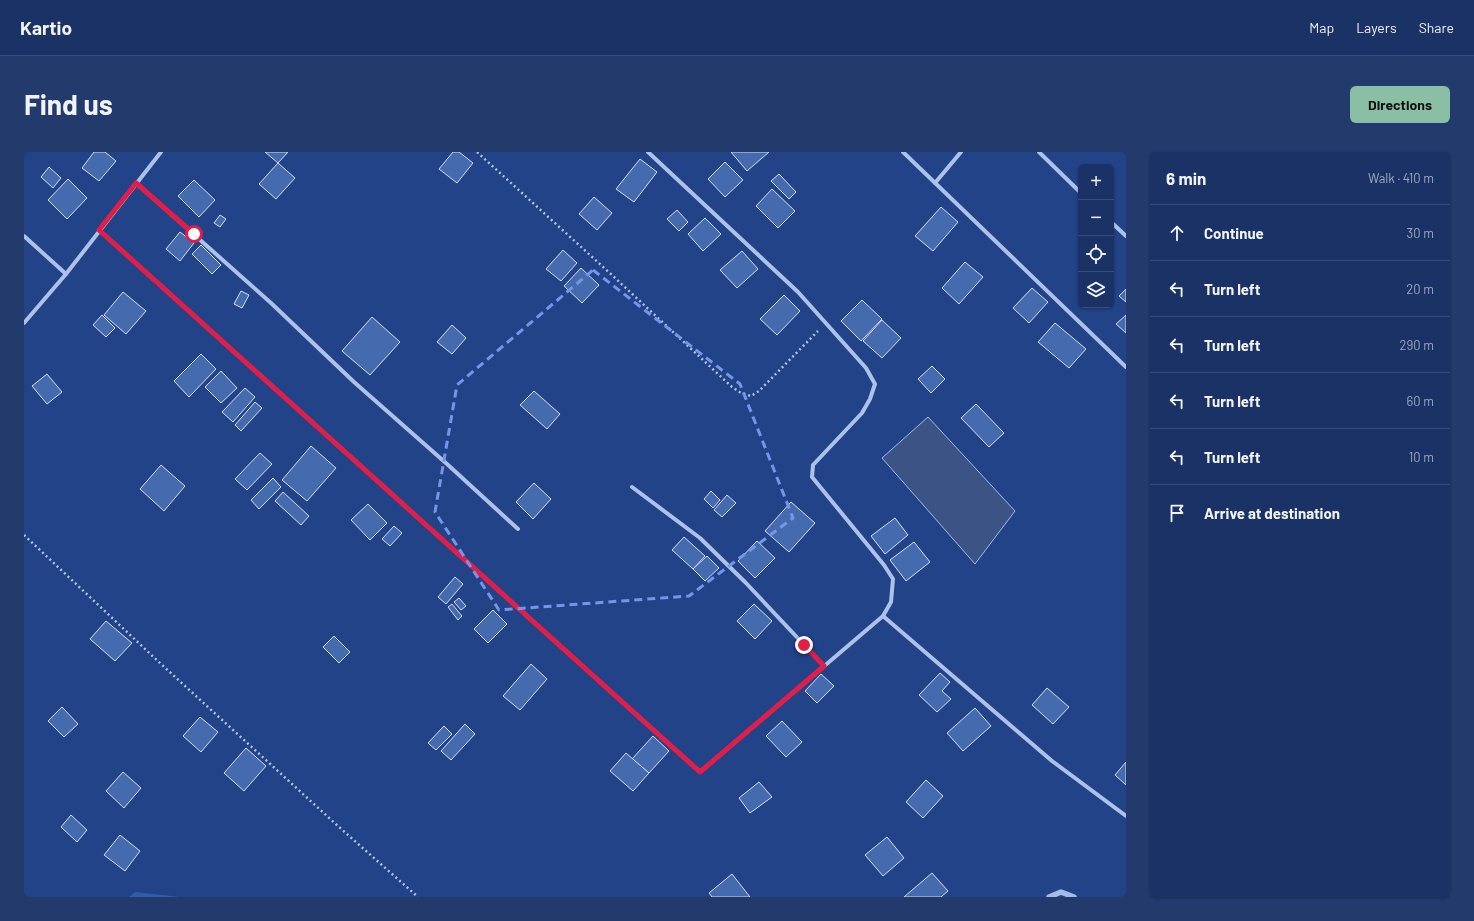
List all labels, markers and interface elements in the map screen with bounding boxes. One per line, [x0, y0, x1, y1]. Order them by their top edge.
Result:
text: Kartio [20, 16, 72, 39]
text: Map [1309, 19, 1334, 36]
text: Layers [1356, 19, 1397, 36]
text: Share [1419, 19, 1454, 36]
button: Directions [1350, 86, 1450, 123]
text: Find us [24, 87, 113, 121]
map controls [1078, 164, 1114, 308]
button: + [1078, 164, 1114, 200]
text: 6 min [1166, 168, 1206, 188]
text: Walk · 410 m [1368, 170, 1434, 186]
button: − [1078, 200, 1114, 236]
icon: ahead [1166, 222, 1188, 244]
text: Continue [1204, 224, 1264, 242]
route start [185, 225, 203, 243]
text: 30 m [1407, 225, 1434, 241]
button: locate [1078, 236, 1114, 272]
button: layers [1078, 272, 1114, 308]
icon: left [1166, 278, 1188, 300]
text: Turn left [1204, 280, 1260, 298]
text: 20 m [1406, 281, 1434, 297]
icon: left [1166, 334, 1188, 356]
text: Turn left [1204, 336, 1260, 354]
text: 290 m [1400, 337, 1434, 353]
icon: left [1166, 390, 1188, 412]
text: Turn left [1204, 392, 1260, 410]
text: 60 m [1407, 393, 1434, 409]
icon: left [1166, 446, 1188, 468]
text: Turn left [1204, 448, 1260, 466]
text: 10 m [1409, 449, 1434, 465]
icon: arrive [1166, 502, 1188, 524]
text: Arrive at destination [1204, 504, 1340, 522]
route end [795, 636, 813, 654]

